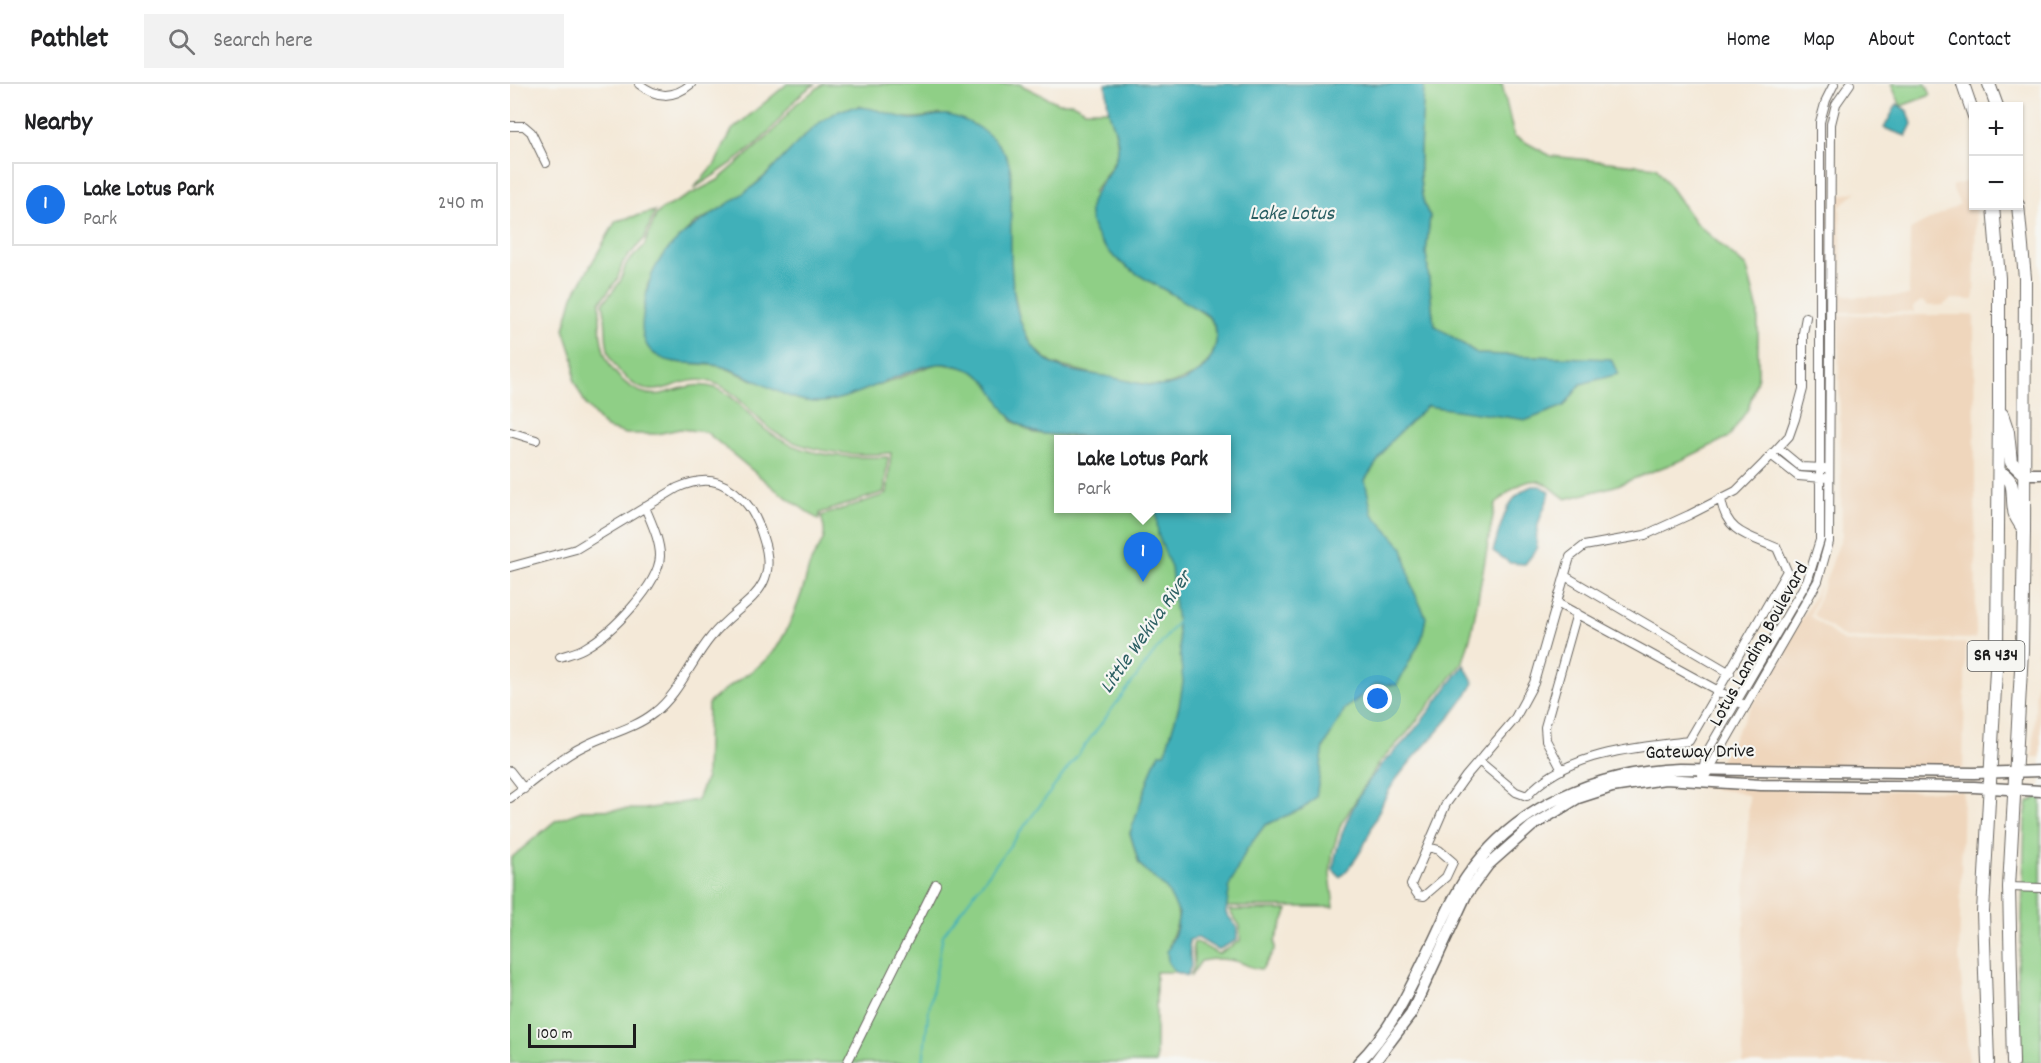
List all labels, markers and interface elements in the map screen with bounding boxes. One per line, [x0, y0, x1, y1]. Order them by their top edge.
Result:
search box [144, 14, 564, 68]
text: Pathlet [30, 21, 108, 61]
icon: search [165, 25, 198, 58]
text: Search here [213, 26, 313, 57]
text: Home [1726, 26, 1770, 56]
text: Map [1803, 26, 1835, 56]
text: About [1868, 26, 1915, 56]
text: Contact [1948, 26, 2011, 56]
map controls [1969, 102, 2023, 210]
button: + [1969, 102, 2023, 156]
text: Nearby [24, 105, 92, 142]
button: − [1969, 156, 2023, 210]
text: Lake Lotus Park [83, 175, 214, 206]
text: 1 [43, 190, 48, 218]
text: 240 m [438, 190, 484, 218]
water label: Lake Lotus [1250, 200, 1335, 230]
text: Park [83, 206, 117, 234]
popup [1054, 435, 1231, 513]
text: Lake Lotus Park [1077, 445, 1208, 476]
text: Park [1077, 476, 1111, 504]
pin: 1 [1124, 532, 1162, 582]
street label: Lotus Landing Boulevard [1703, 558, 1817, 732]
water label: Little Wekiva River [1093, 564, 1202, 701]
road number: SR 434 [1968, 641, 2024, 671]
your location [1363, 684, 1392, 713]
street label: Gateway Drive [1645, 738, 1755, 768]
scale bar [528, 1021, 636, 1048]
text: 100 m [537, 1023, 573, 1046]

